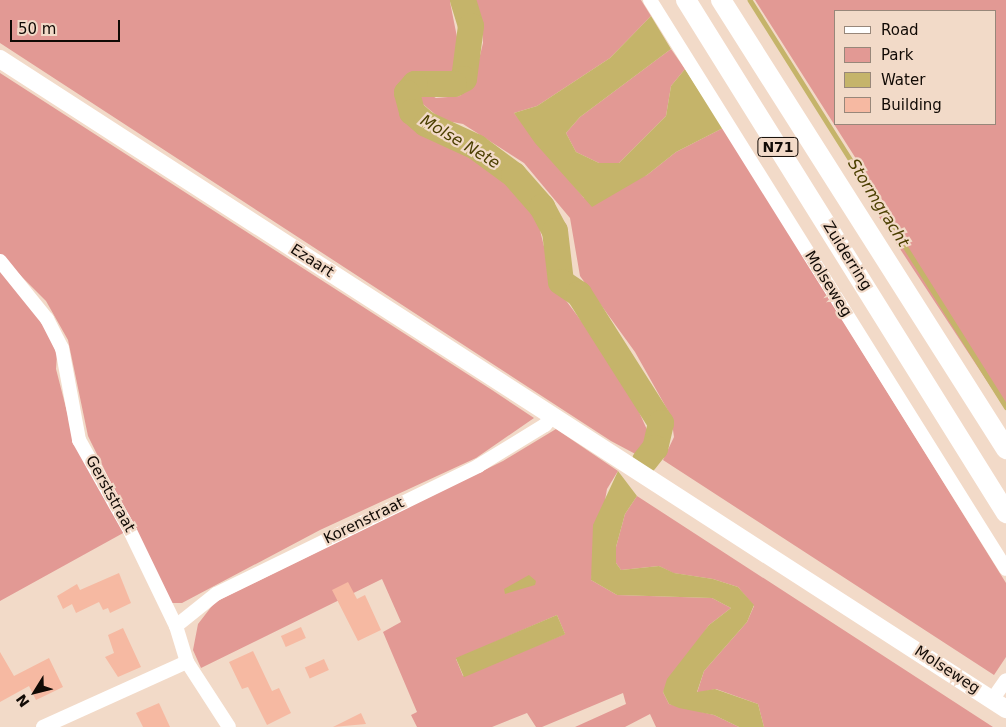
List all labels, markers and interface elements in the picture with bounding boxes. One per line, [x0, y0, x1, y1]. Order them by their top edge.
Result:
scale bar [12, 10, 122, 42]
legend [834, 10, 996, 125]
text: 50 m [18, 20, 56, 38]
text: Road [881, 21, 919, 39]
text: Park [881, 46, 913, 64]
text: Water [881, 71, 925, 89]
text: Building [881, 96, 942, 114]
water label: Molse Nete [417, 111, 503, 173]
road number: N71 [757, 136, 799, 158]
water label: Stormgracht [843, 155, 913, 251]
street label: Zuiderring [819, 218, 875, 294]
street label: Ezaart [287, 240, 337, 282]
street label: Molseweg [801, 248, 855, 320]
street label: Gerststraat [82, 453, 138, 535]
street label: Korenstraat [321, 494, 407, 548]
street label: Molseweg [911, 642, 983, 698]
north arrow [10, 667, 60, 717]
text: N [13, 691, 33, 710]

